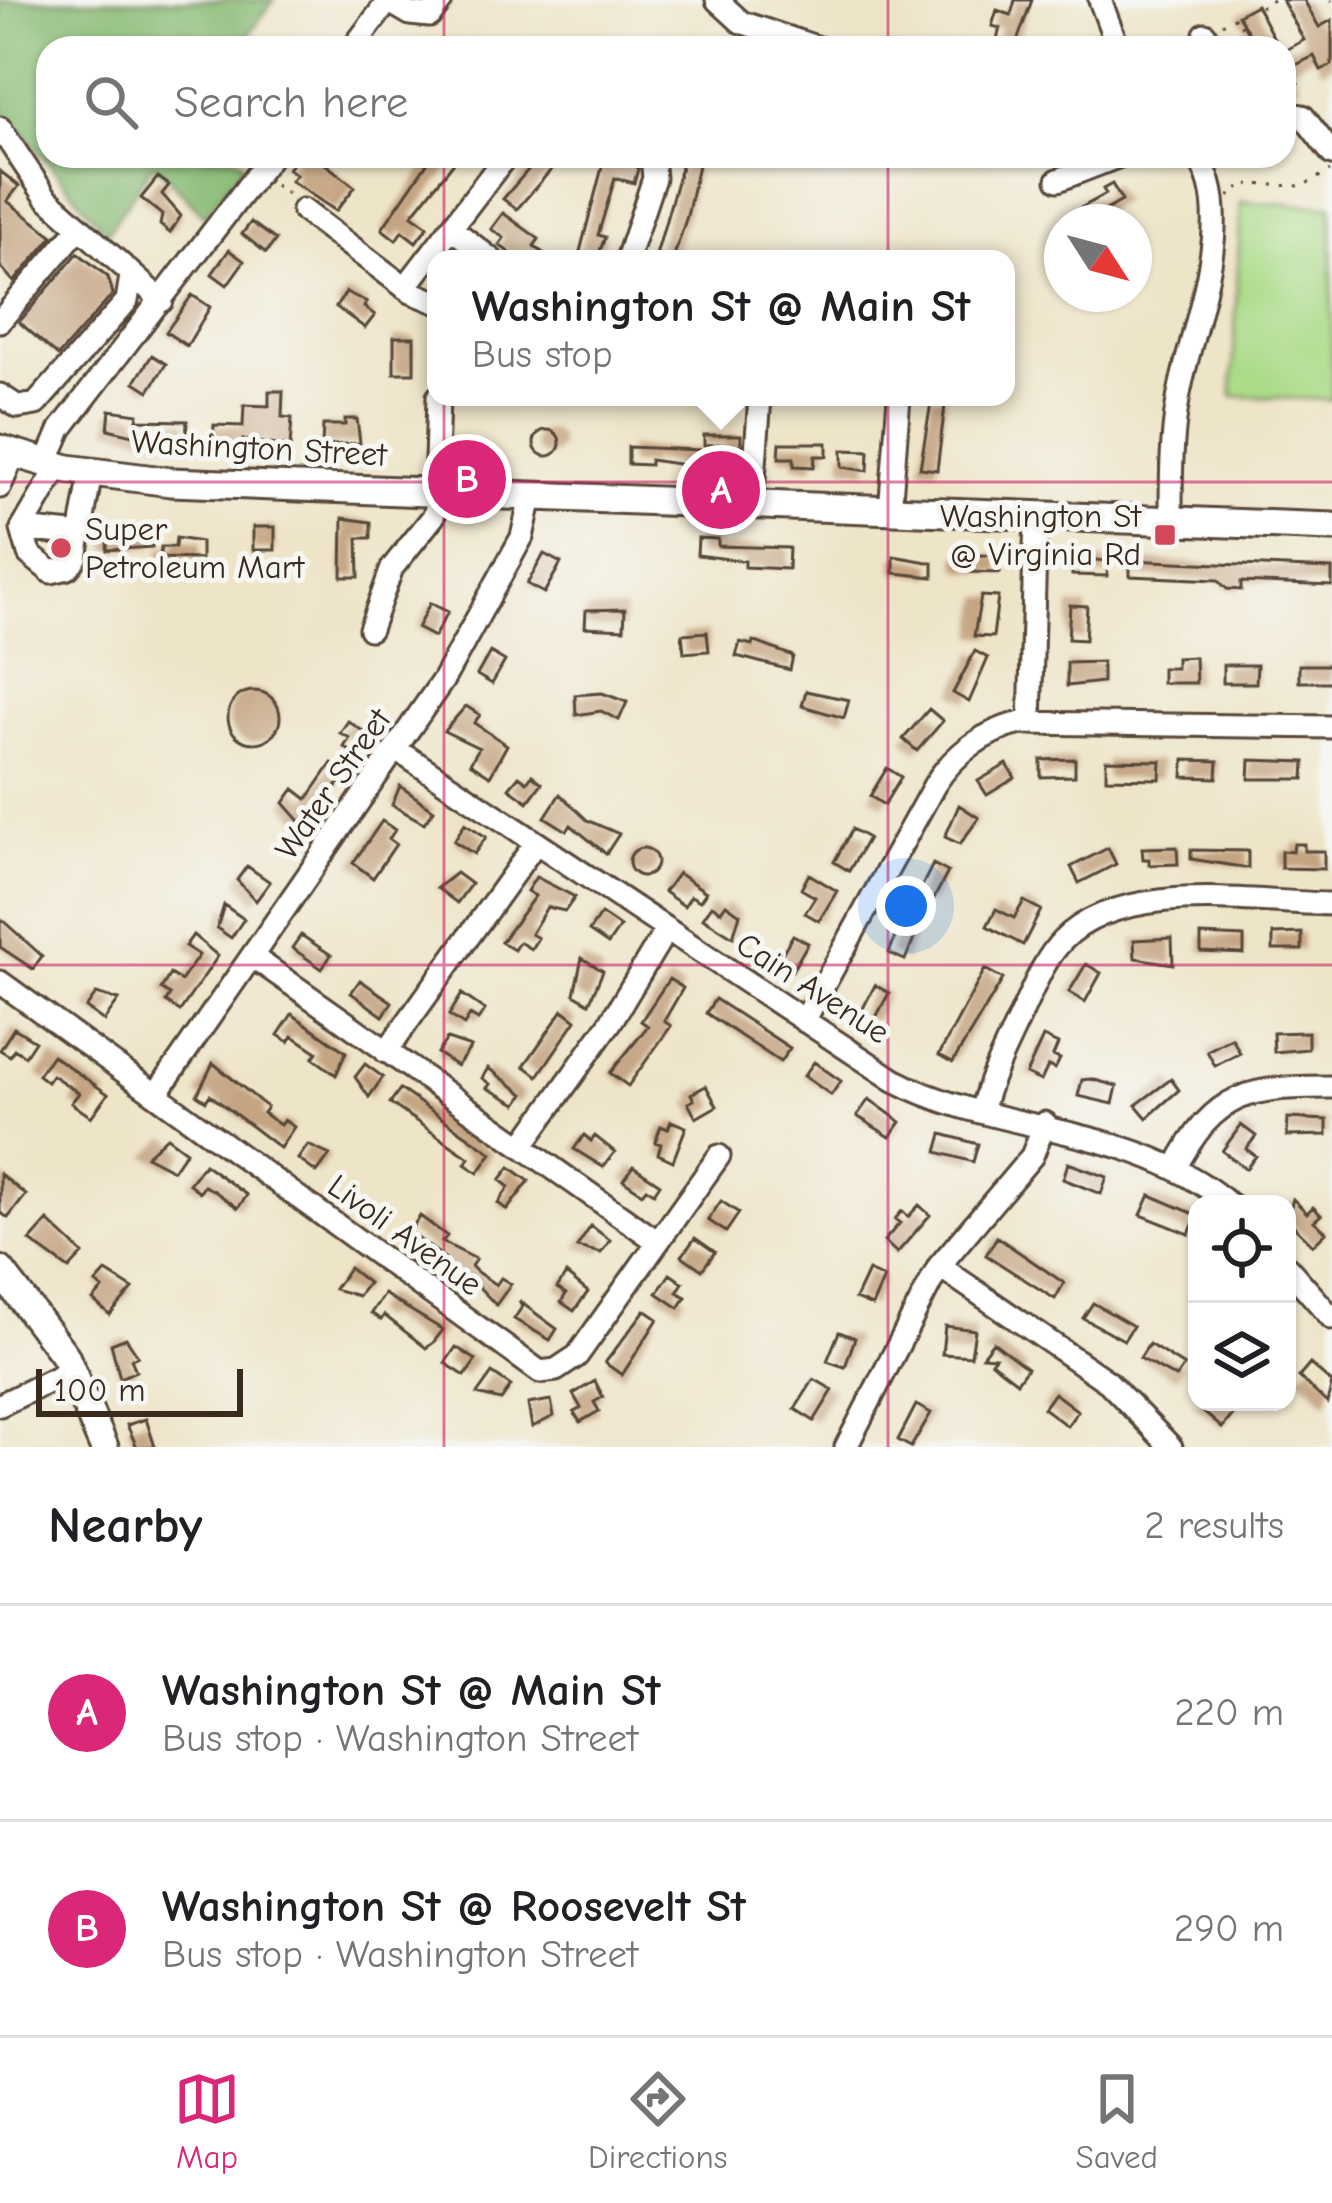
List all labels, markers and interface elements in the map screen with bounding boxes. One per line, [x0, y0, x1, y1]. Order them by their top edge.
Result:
search box [36, 36, 1296, 168]
icon: search [78, 69, 144, 135]
text: Search here [174, 76, 408, 128]
north arrow [1044, 204, 1152, 312]
popup [427, 250, 1015, 406]
text: Washington St @ Main St [472, 280, 970, 332]
text: Bus stop [472, 332, 613, 377]
street label: Washington Street [130, 422, 389, 474]
pin: B [428, 434, 506, 524]
pin: A [682, 445, 760, 535]
place label: Washington St @ Virginia Rd [940, 497, 1143, 573]
place label: Super Petroleum Mart [85, 510, 306, 586]
marker: Washington St @ Virginia Rd [1152, 522, 1178, 548]
marker: Super Petroleum Mart [48, 535, 74, 561]
street label: Water Street [267, 700, 400, 867]
your location [876, 876, 936, 936]
street label: Cain Avenue [729, 925, 897, 1051]
street label: Livoli Avenue [321, 1166, 489, 1304]
map controls [1188, 1195, 1296, 1411]
button: locate [1188, 1195, 1296, 1303]
button: layers [1188, 1303, 1296, 1411]
scale bar [36, 1363, 243, 1416]
text: 100 m [54, 1371, 146, 1409]
text: Nearby [48, 1496, 202, 1555]
text: 2 results [1144, 1503, 1284, 1548]
text: Washington St @ Main St [162, 1664, 661, 1716]
text: A [76, 1690, 98, 1735]
text: 220 m [1174, 1690, 1284, 1735]
text: Bus stop · Washington Street [162, 1716, 638, 1761]
text: Washington St @ Roosevelt St [162, 1880, 746, 1932]
text: B [75, 1906, 99, 1951]
text: 290 m [1174, 1906, 1284, 1951]
text: Bus stop · Washington Street [162, 1932, 638, 1977]
tab: Map [174, 2066, 240, 2176]
tab: Directions [588, 2066, 728, 2176]
tab: Saved [1076, 2066, 1158, 2176]

